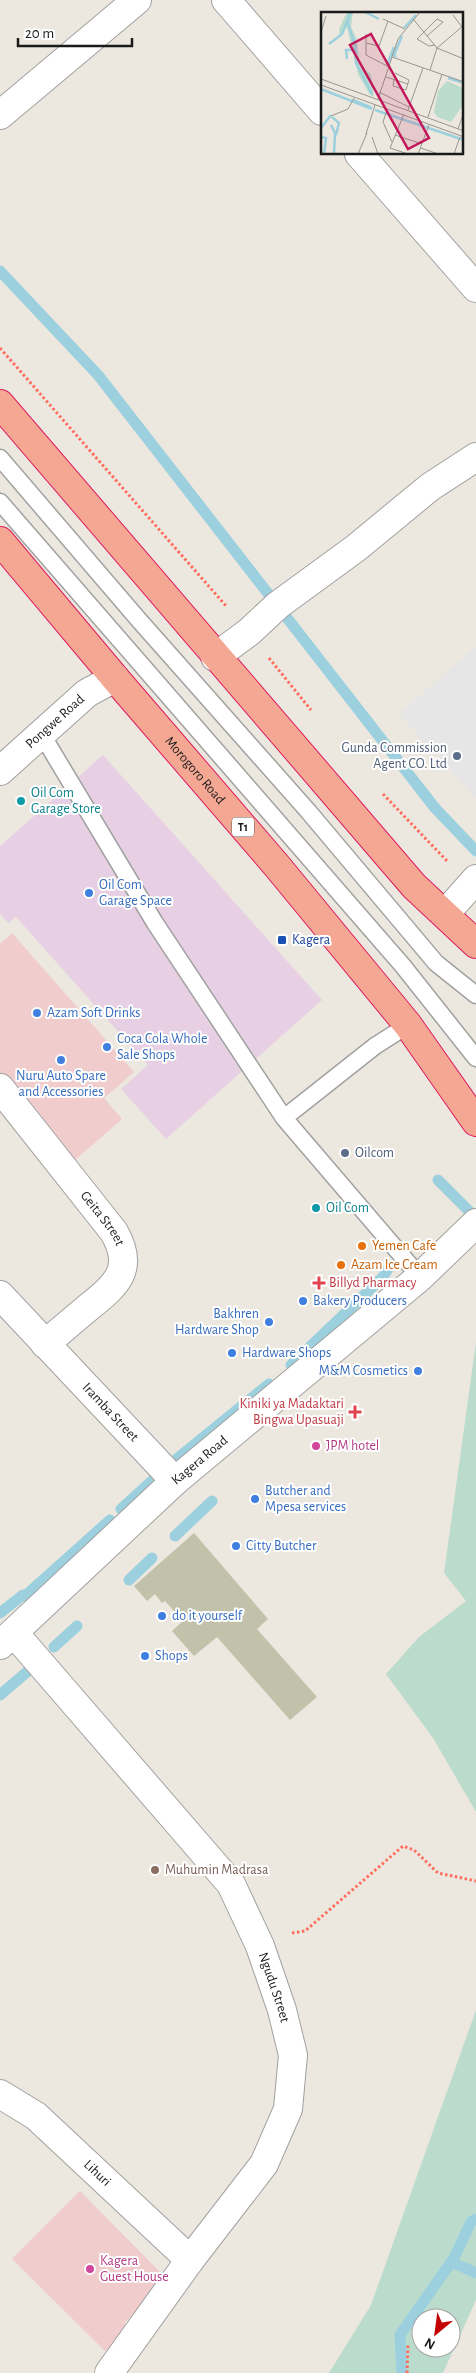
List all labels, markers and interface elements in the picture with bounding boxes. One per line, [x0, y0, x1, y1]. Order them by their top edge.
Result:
inset map [321, 12, 464, 155]
scale bar [18, 15, 131, 47]
text: 20 m [25, 26, 54, 41]
street label: Pongwe Road [23, 692, 87, 751]
street label: Morogoro Road [162, 734, 227, 807]
place label: Gunda Commission Agent CO. Ltd [342, 741, 447, 771]
marker: Gunda Commission Agent CO. Ltd [451, 750, 463, 762]
place label: Oil Com Garage Store [31, 786, 101, 816]
marker: Oil Com Garage Store [15, 795, 27, 807]
road number: T1 [232, 818, 254, 836]
place label: Oil Com Garage Space [99, 878, 172, 908]
marker: Oil Com Garage Space [83, 887, 95, 899]
place label: Kagera [292, 933, 331, 947]
marker: Kagera [276, 934, 288, 946]
place label: Azam Soft Drinks [47, 1006, 141, 1020]
marker: Azam Soft Drinks [31, 1007, 43, 1019]
place label: Coca Cola Whole Sale Shops [117, 1032, 207, 1062]
marker: Coca Cola Whole Sale Shops [101, 1041, 113, 1053]
marker: Nuru Auto Spare and Accessories [55, 1054, 67, 1066]
place label: Nuru Auto Spare and Accessories [16, 1069, 106, 1099]
place label: Oilcom [355, 1146, 394, 1160]
marker: Oilcom [339, 1147, 351, 1159]
street label: Geita Street [78, 1189, 127, 1248]
place label: Oil Com [326, 1201, 369, 1215]
marker: Oil Com [310, 1202, 322, 1214]
place label: Yemen Cafe [372, 1239, 436, 1253]
marker: Yemen Cafe [356, 1240, 368, 1252]
place label: Azam Ice Cream [351, 1258, 438, 1272]
marker: Azam Ice Cream [335, 1259, 347, 1271]
place label: Billyd Pharmacy [329, 1276, 417, 1290]
marker: Billyd Pharmacy [313, 1277, 325, 1289]
place label: Bakery Producers [313, 1294, 407, 1308]
marker: Bakery Producers [297, 1295, 309, 1307]
place label: Bakhren Hardware Shop [175, 1307, 259, 1337]
marker: Bakhren Hardware Shop [263, 1316, 275, 1328]
place label: Hardware Shops [242, 1346, 331, 1360]
marker: Hardware Shops [226, 1347, 238, 1359]
place label: M&M Cosmetics [319, 1364, 408, 1378]
marker: M&M Cosmetics [412, 1365, 424, 1377]
street label: Iramba Street [80, 1380, 141, 1445]
place label: Kiniki ya Madaktari Bingwa Upasuaji [240, 1397, 344, 1427]
marker: Kiniki ya Madaktari Bingwa Upasuaji [348, 1405, 362, 1419]
street label: Kagera Road [169, 1433, 230, 1488]
place label: JPM hotel [326, 1439, 379, 1453]
marker: JPM hotel [310, 1440, 322, 1452]
place label: Butcher and Mpesa services [265, 1484, 346, 1514]
marker: Butcher and Mpesa services [249, 1493, 261, 1505]
place label: Citty Butcher [246, 1539, 317, 1553]
marker: Citty Butcher [230, 1540, 242, 1552]
place label: do it yourself [172, 1609, 243, 1623]
marker: do it yourself [156, 1610, 168, 1622]
place label: Shops [155, 1649, 188, 1663]
marker: Shops [139, 1650, 151, 1662]
place label: Muhumin Madrasa [165, 1863, 269, 1877]
marker: Muhumin Madrasa [149, 1864, 161, 1876]
street label: Ngudu Street [256, 1951, 292, 2024]
street label: Lihuri [81, 2157, 113, 2189]
place label: Kagera Guest House [100, 2254, 169, 2284]
marker: Kagera Guest House [84, 2263, 96, 2275]
north arrow [411, 2308, 461, 2358]
text: N [423, 2335, 438, 2352]

